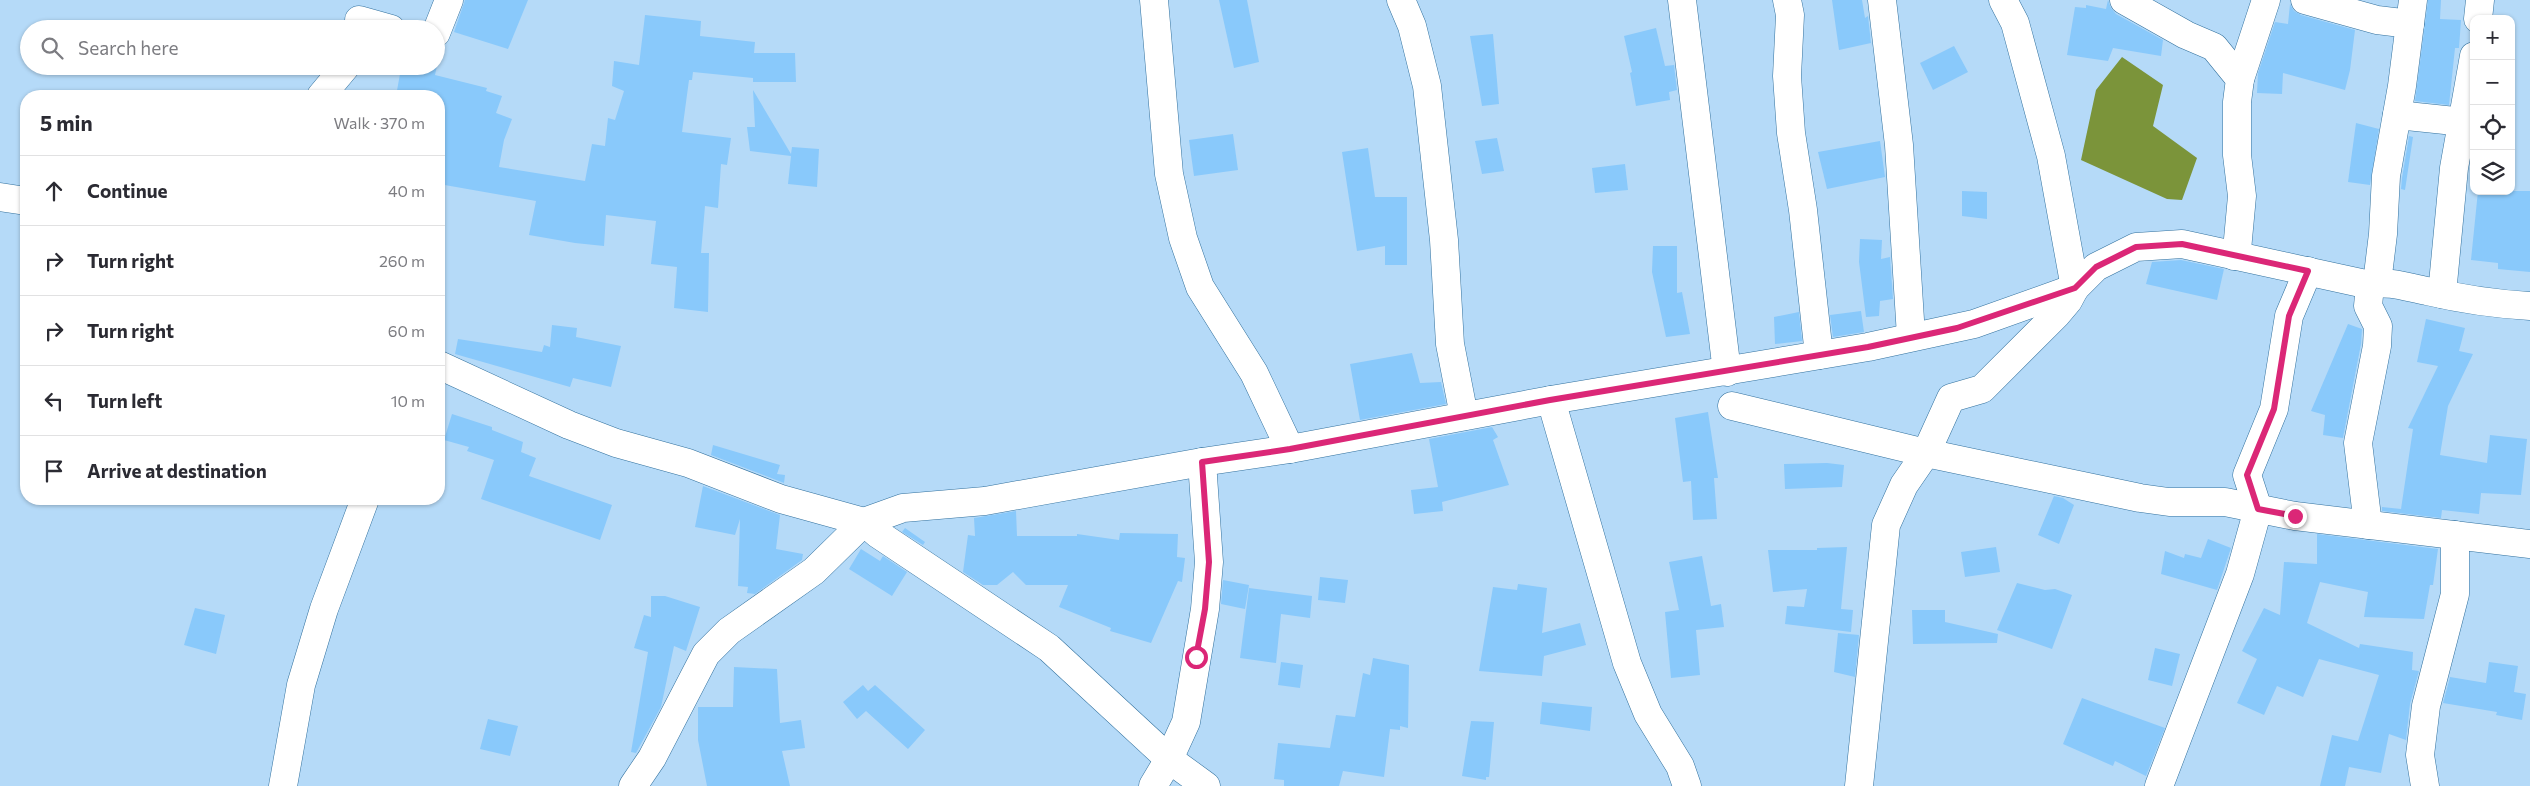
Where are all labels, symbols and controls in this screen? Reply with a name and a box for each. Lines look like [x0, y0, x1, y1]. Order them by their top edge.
map controls [2470, 15, 2515, 195]
button: + [2470, 15, 2515, 60]
search box [20, 20, 445, 75]
icon: search [38, 34, 66, 62]
text: Search here [78, 36, 178, 59]
button: − [2470, 60, 2515, 105]
button: locate [2470, 105, 2515, 150]
text: 5 min [40, 110, 93, 135]
text: Walk · 370 m [334, 113, 425, 132]
button: layers [2470, 150, 2515, 195]
icon: ahead [40, 177, 68, 205]
text: Continue [87, 179, 167, 202]
text: 40 m [388, 181, 425, 200]
icon: right [40, 247, 68, 275]
text: Turn right [87, 249, 174, 272]
text: 260 m [379, 251, 425, 270]
icon: right [40, 317, 68, 345]
text: Turn right [87, 319, 174, 342]
text: 60 m [388, 321, 425, 340]
icon: left [40, 387, 68, 415]
text: Turn left [87, 389, 162, 412]
text: 10 m [391, 391, 425, 410]
icon: arrive [40, 457, 68, 485]
text: Arrive at destination [87, 459, 267, 482]
route end [2284, 505, 2307, 528]
route start [1185, 646, 1208, 669]

